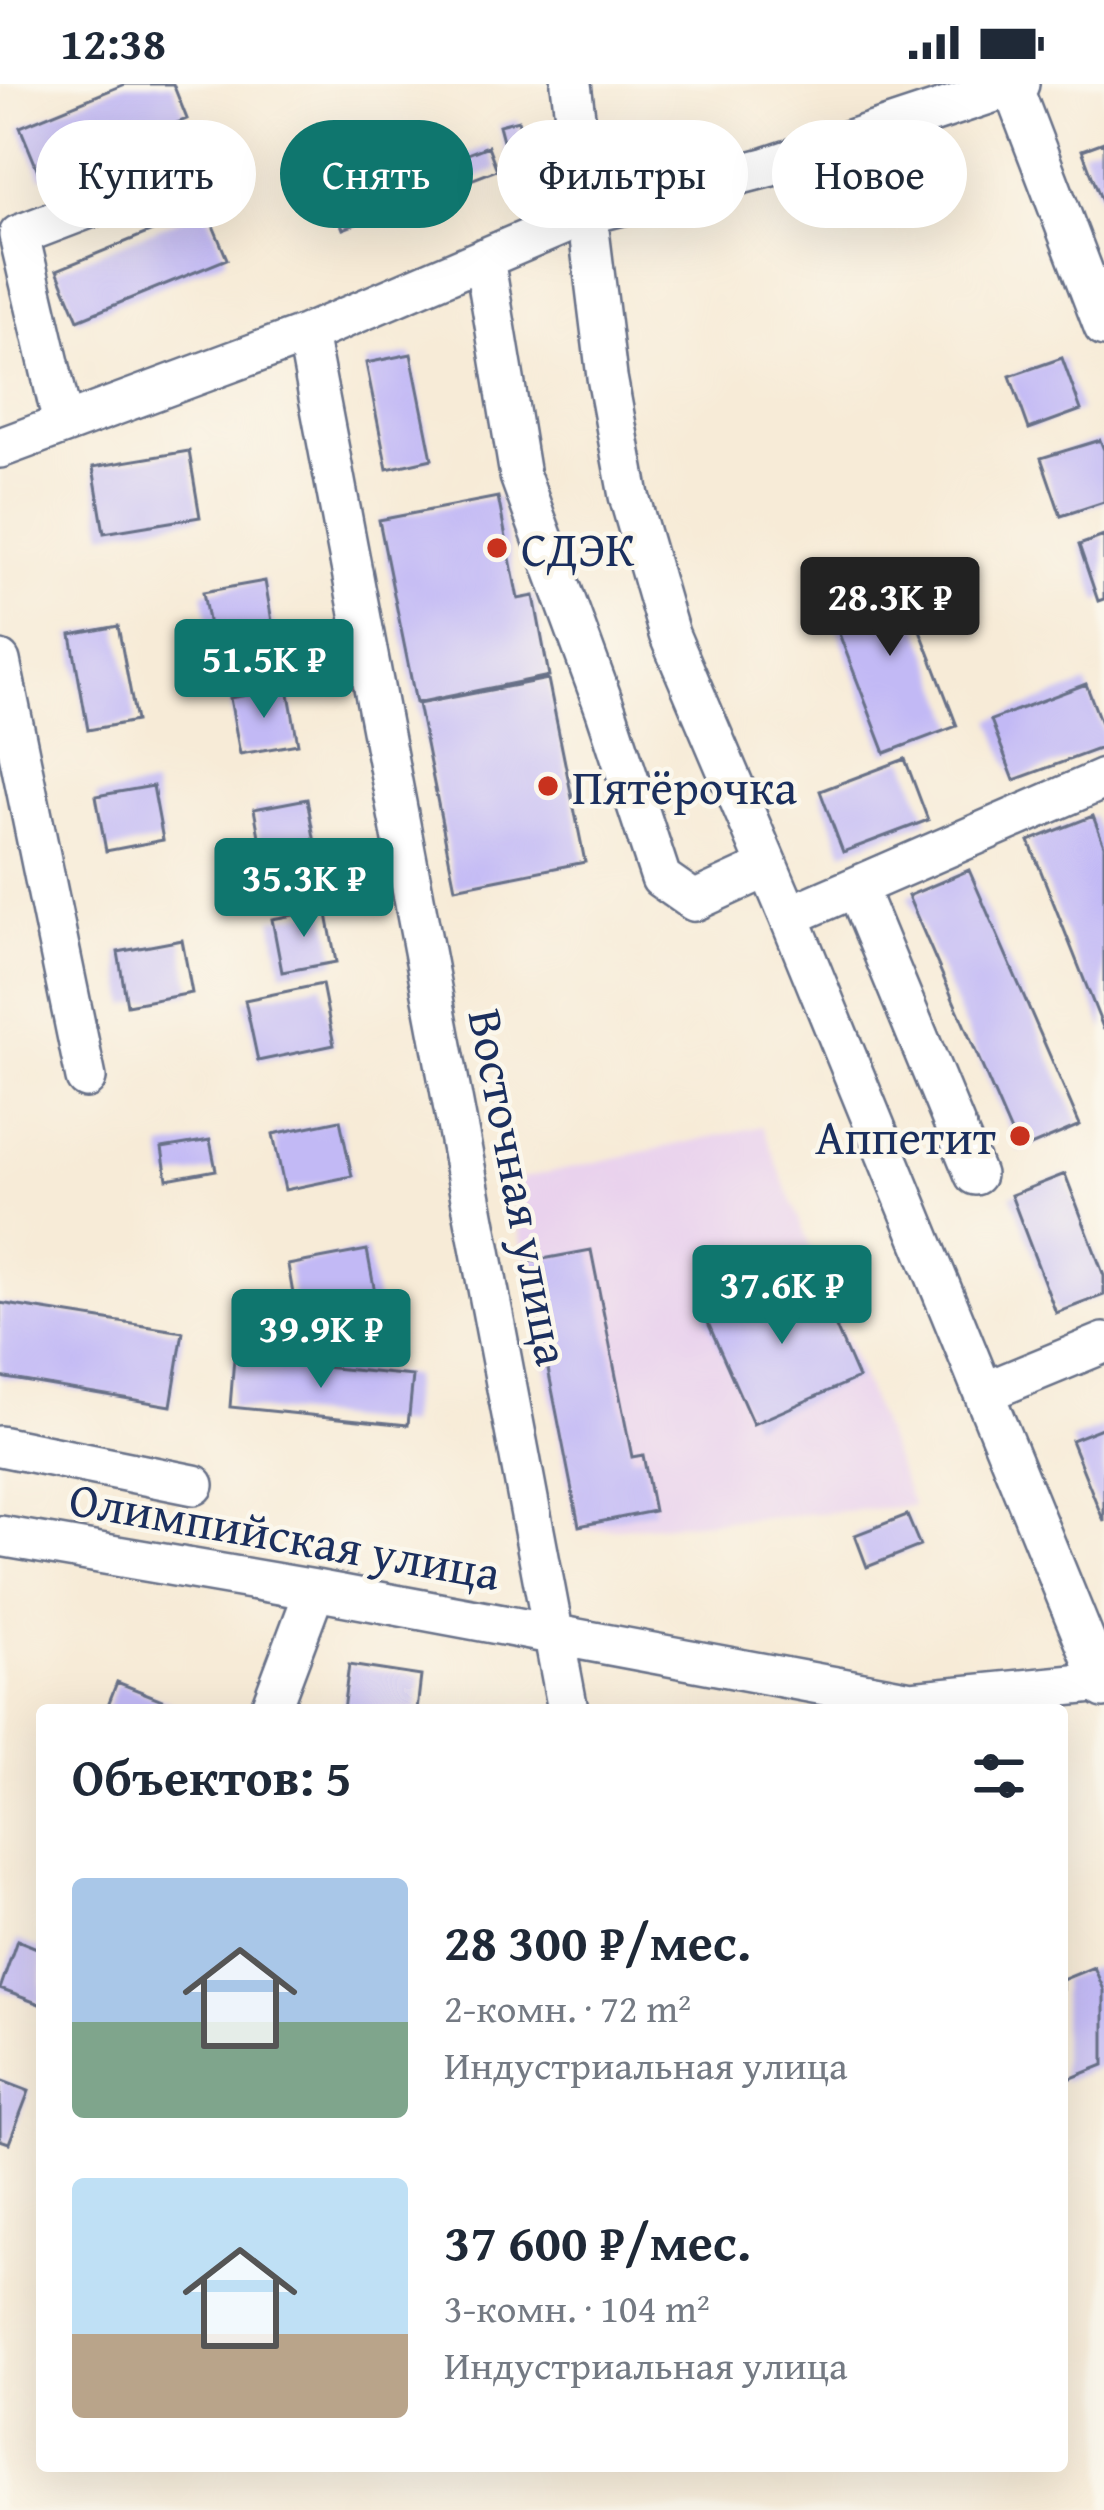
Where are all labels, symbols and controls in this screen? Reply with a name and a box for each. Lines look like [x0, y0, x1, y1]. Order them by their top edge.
text: 12:38 [60, 10, 166, 75]
chip: Купить [36, 120, 256, 228]
chip: Снять [280, 120, 473, 228]
chip: Фильтры [497, 120, 748, 228]
chip: Новое [772, 120, 967, 228]
place label: СДЭК [521, 513, 635, 584]
marker: СДЭК [484, 535, 510, 561]
pin: 28.3K ₽ [779, 557, 1001, 659]
text: 28.3K ₽ [827, 567, 953, 624]
pin: 51.5K ₽ [153, 619, 375, 721]
text: 51.5K ₽ [201, 629, 327, 686]
place label: Пятёрочка [572, 751, 797, 822]
marker: Пятёрочка [535, 773, 561, 799]
pin: 35.3K ₽ [193, 838, 415, 940]
text: 35.3K ₽ [241, 848, 367, 905]
street label: Восточная улица [451, 1003, 589, 1371]
place label: Аппетит [815, 1101, 996, 1172]
marker: Аппетит [1007, 1123, 1033, 1149]
pin: 37.6K ₽ [671, 1245, 893, 1347]
text: 37.6K ₽ [719, 1255, 845, 1312]
pin: 39.9K ₽ [210, 1289, 432, 1391]
text: 39.9K ₽ [258, 1299, 384, 1356]
street label: Олимпийская улица [64, 1462, 506, 1608]
text: Объектов: 5 [72, 1739, 352, 1814]
icon: filters [966, 1743, 1032, 1809]
text: 28 300 ₽/мес. [444, 1904, 751, 1979]
icon: home [168, 1926, 312, 2070]
text: 2-комн. · 72 m² [444, 1979, 691, 2036]
text: Индустриальная улица [444, 2036, 848, 2093]
text: 37 600 ₽/мес. [444, 2204, 751, 2279]
icon: home [168, 2226, 312, 2370]
text: 3-комн. · 104 m² [444, 2279, 710, 2336]
text: Индустриальная улица [444, 2336, 848, 2393]

